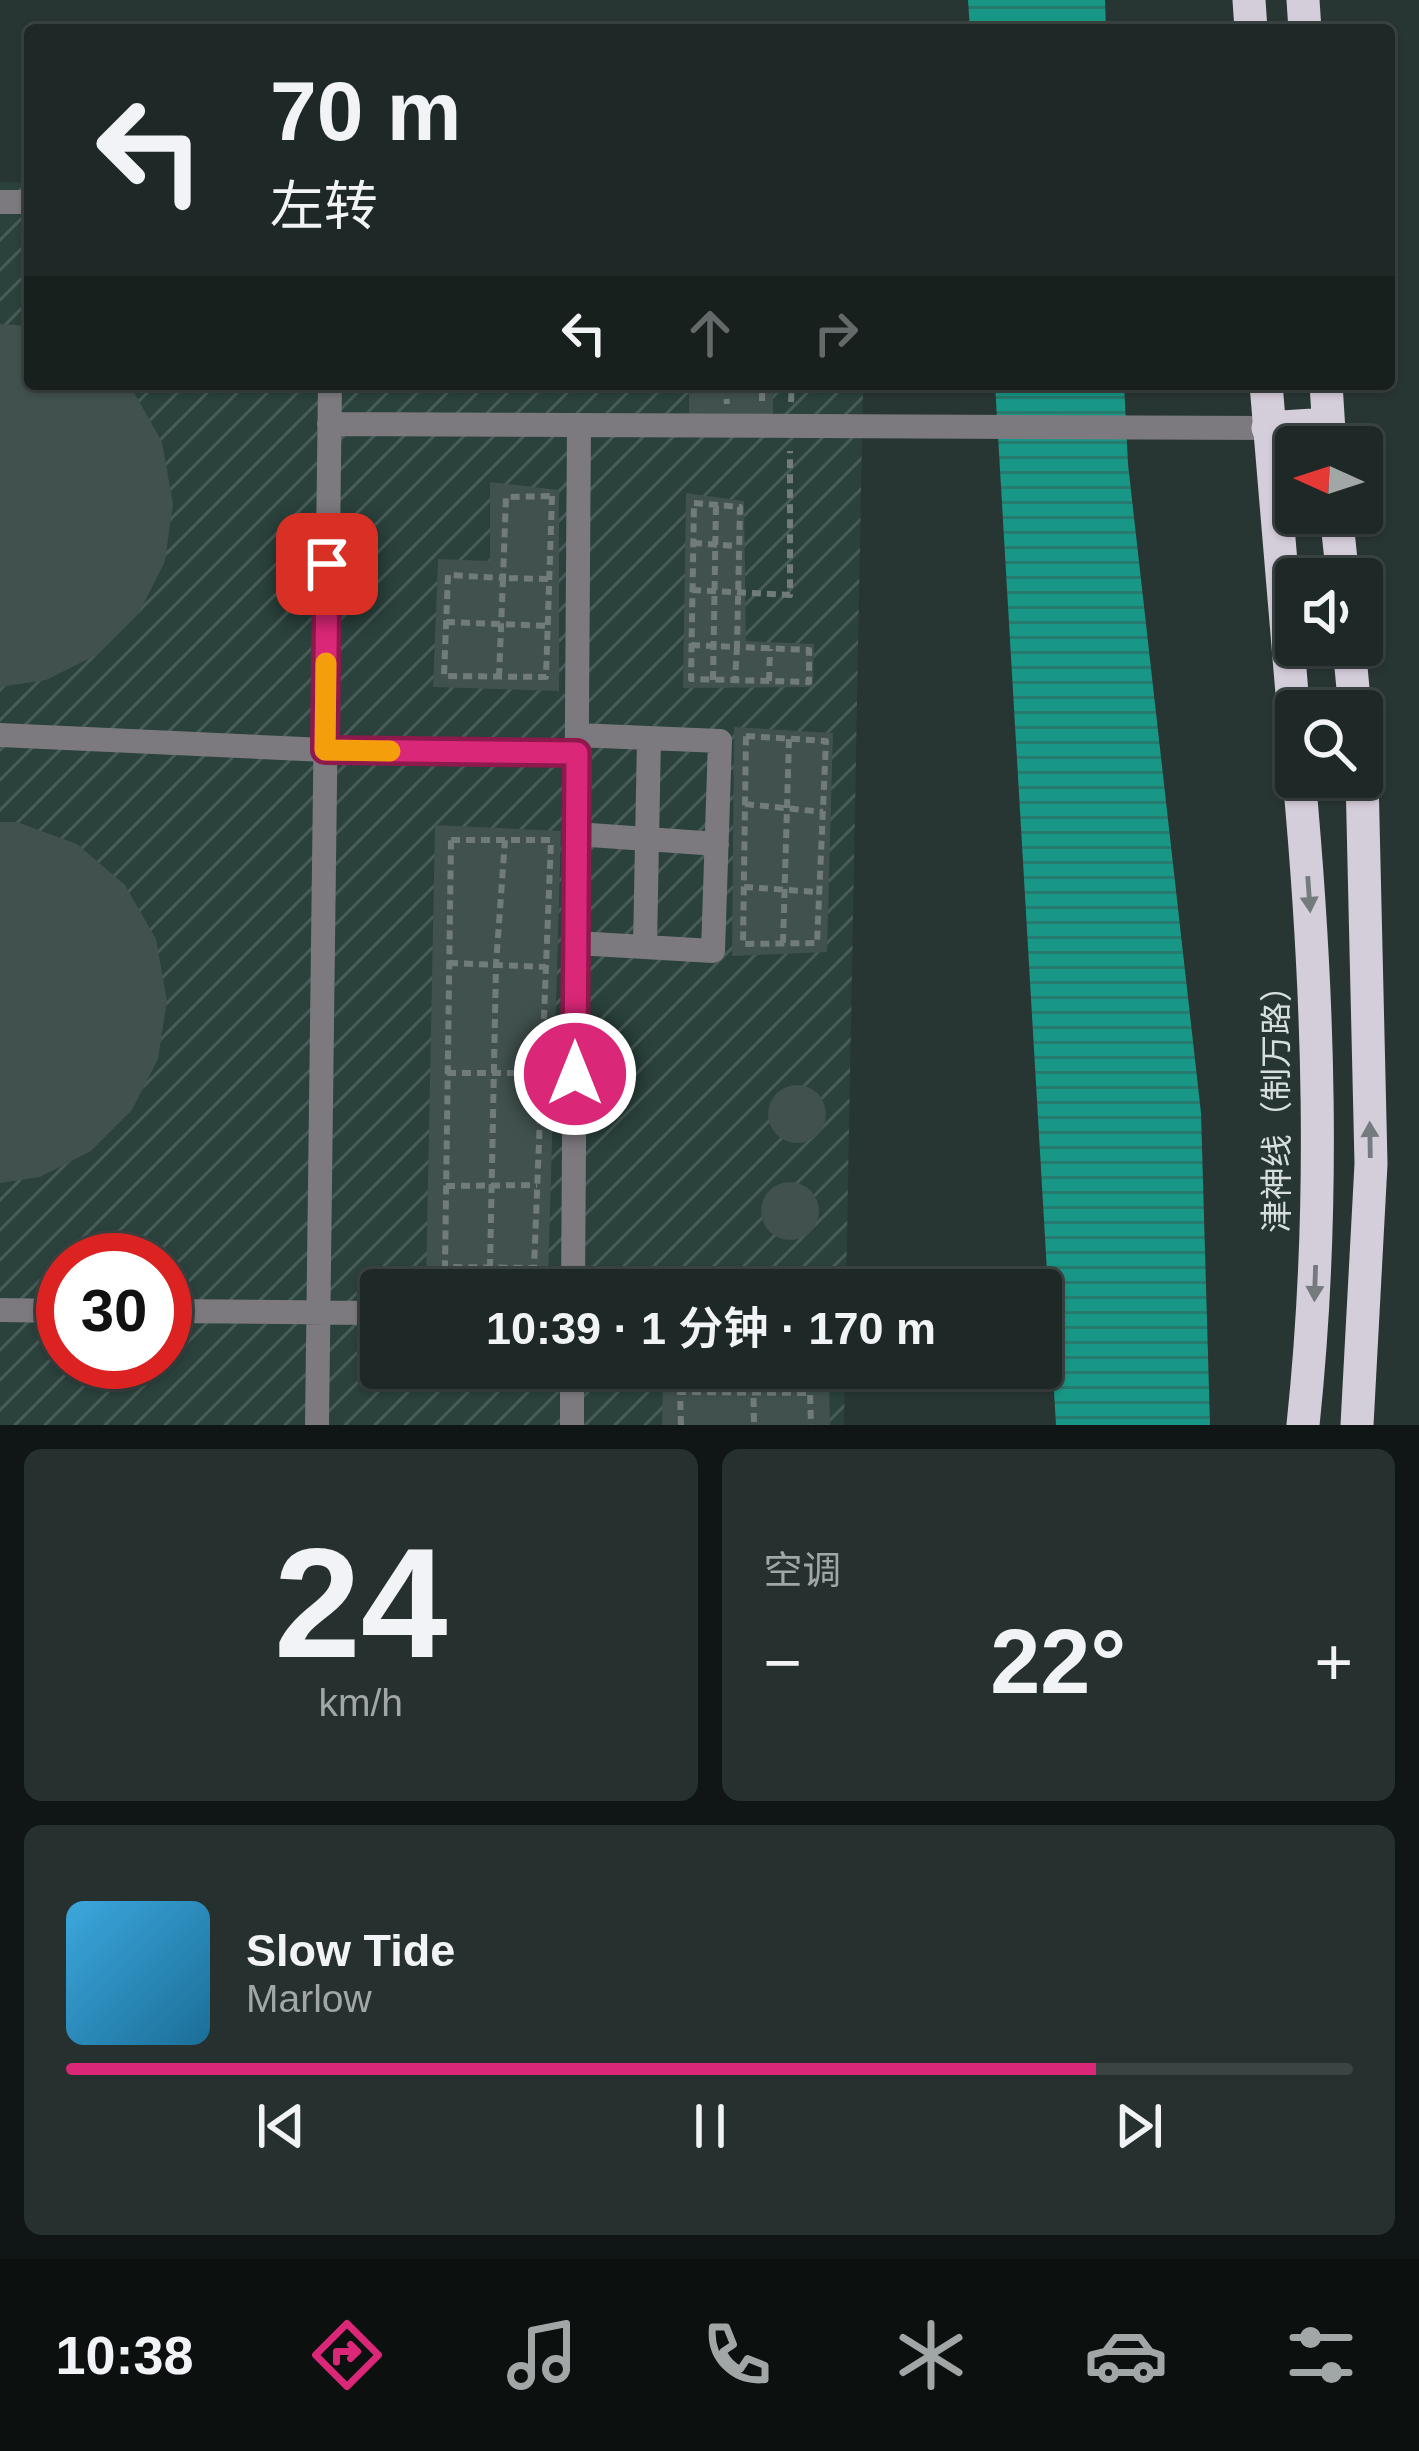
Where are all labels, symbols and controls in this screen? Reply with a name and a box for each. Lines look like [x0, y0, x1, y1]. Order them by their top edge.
text: 70 m [270, 64, 461, 158]
icon: left [72, 72, 228, 228]
text: 左转 [270, 176, 378, 236]
icon: left [551, 300, 617, 366]
icon: ahead [677, 300, 743, 366]
icon: right [803, 300, 869, 366]
north arrow [1275, 426, 1383, 534]
map controls [1275, 426, 1383, 798]
pin [276, 513, 378, 615]
icon: arrive [294, 531, 360, 597]
button: sound [1275, 558, 1383, 666]
button: search [1275, 690, 1383, 798]
one-way arrow [1300, 875, 1319, 913]
street label: 津神线（制万路） [1258, 969, 1295, 1233]
position arrow [512, 1011, 638, 1137]
one-way arrow [1361, 1120, 1380, 1158]
speed limit sign: 30 [36, 1233, 192, 1389]
one-way arrow [1305, 1265, 1324, 1303]
text: 10:39 · 1 分钟 · 170 m [486, 1303, 936, 1354]
text: 24 [274, 1516, 448, 1690]
text: 空调 [764, 1549, 842, 1592]
text: 22° [990, 1612, 1126, 1712]
text: − [764, 1625, 802, 1699]
text: + [1314, 1625, 1353, 1699]
text: km/h [318, 1681, 403, 1724]
text: Slow Tide [246, 1925, 455, 1976]
text: Marlow [246, 1977, 372, 2020]
icon: previous [248, 2093, 314, 2159]
icon: pause [677, 2093, 743, 2159]
icon: next [1106, 2093, 1172, 2159]
icon: directions [305, 2313, 389, 2397]
icon: music [500, 2313, 584, 2397]
icon: phone [695, 2313, 779, 2397]
icon: climate [889, 2313, 973, 2397]
icon: car [1084, 2313, 1168, 2397]
icon: filters [1279, 2313, 1363, 2397]
text: 10:38 [55, 2325, 194, 2385]

